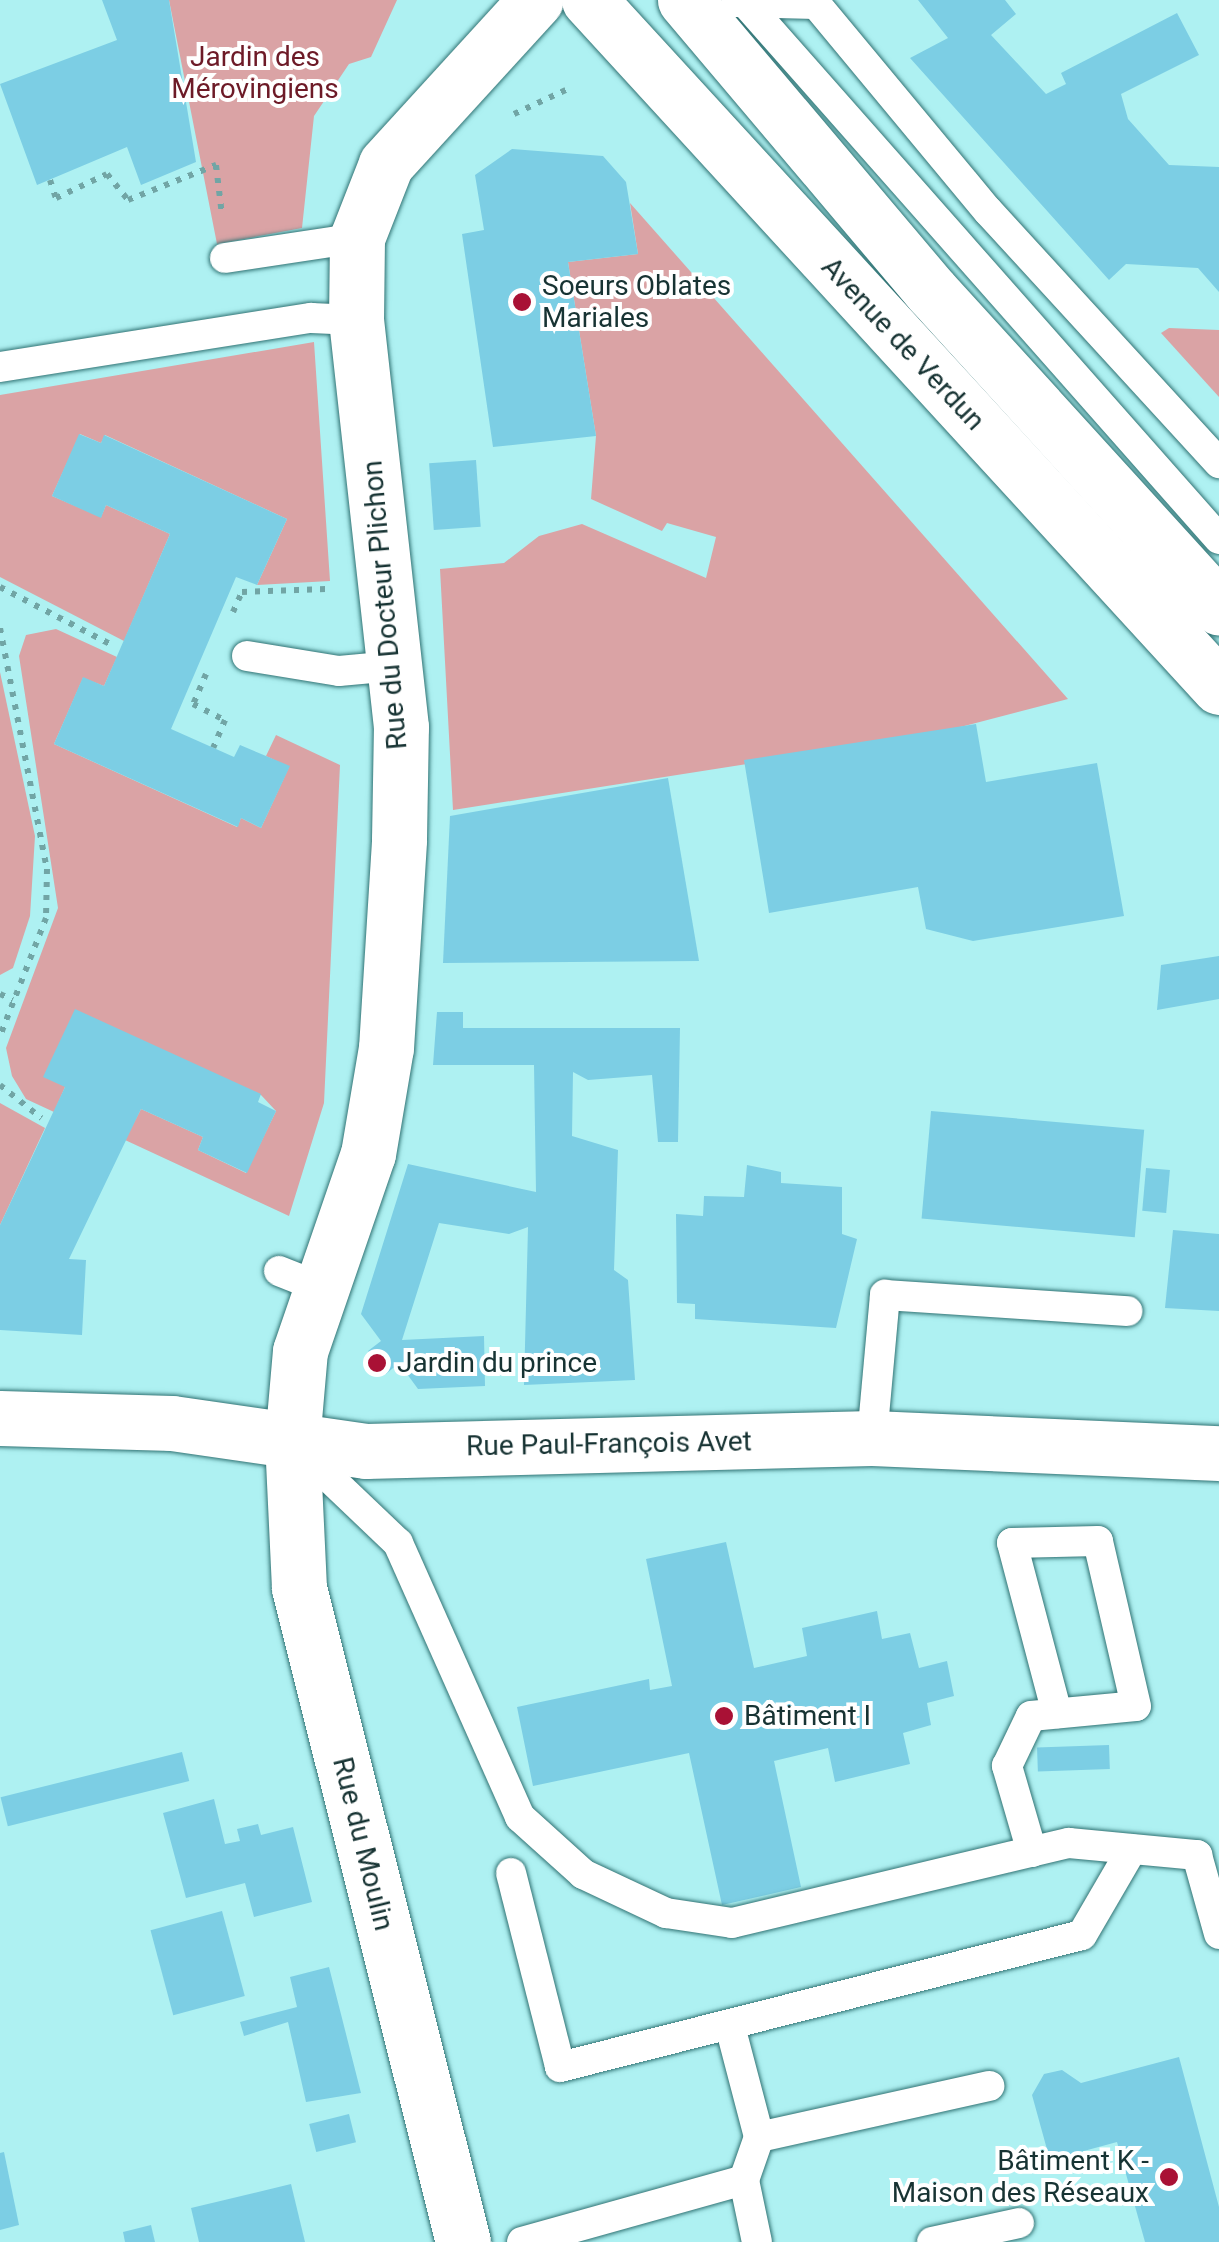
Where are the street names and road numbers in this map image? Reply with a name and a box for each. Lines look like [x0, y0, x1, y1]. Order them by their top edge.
street label: Avenue de Verdun [814, 251, 992, 437]
street label: Rue du Docteur Plichon [356, 459, 414, 751]
street label: Rue Paul-François Avet [466, 1425, 752, 1463]
street label: Rue du Moulin [325, 1754, 401, 1934]

